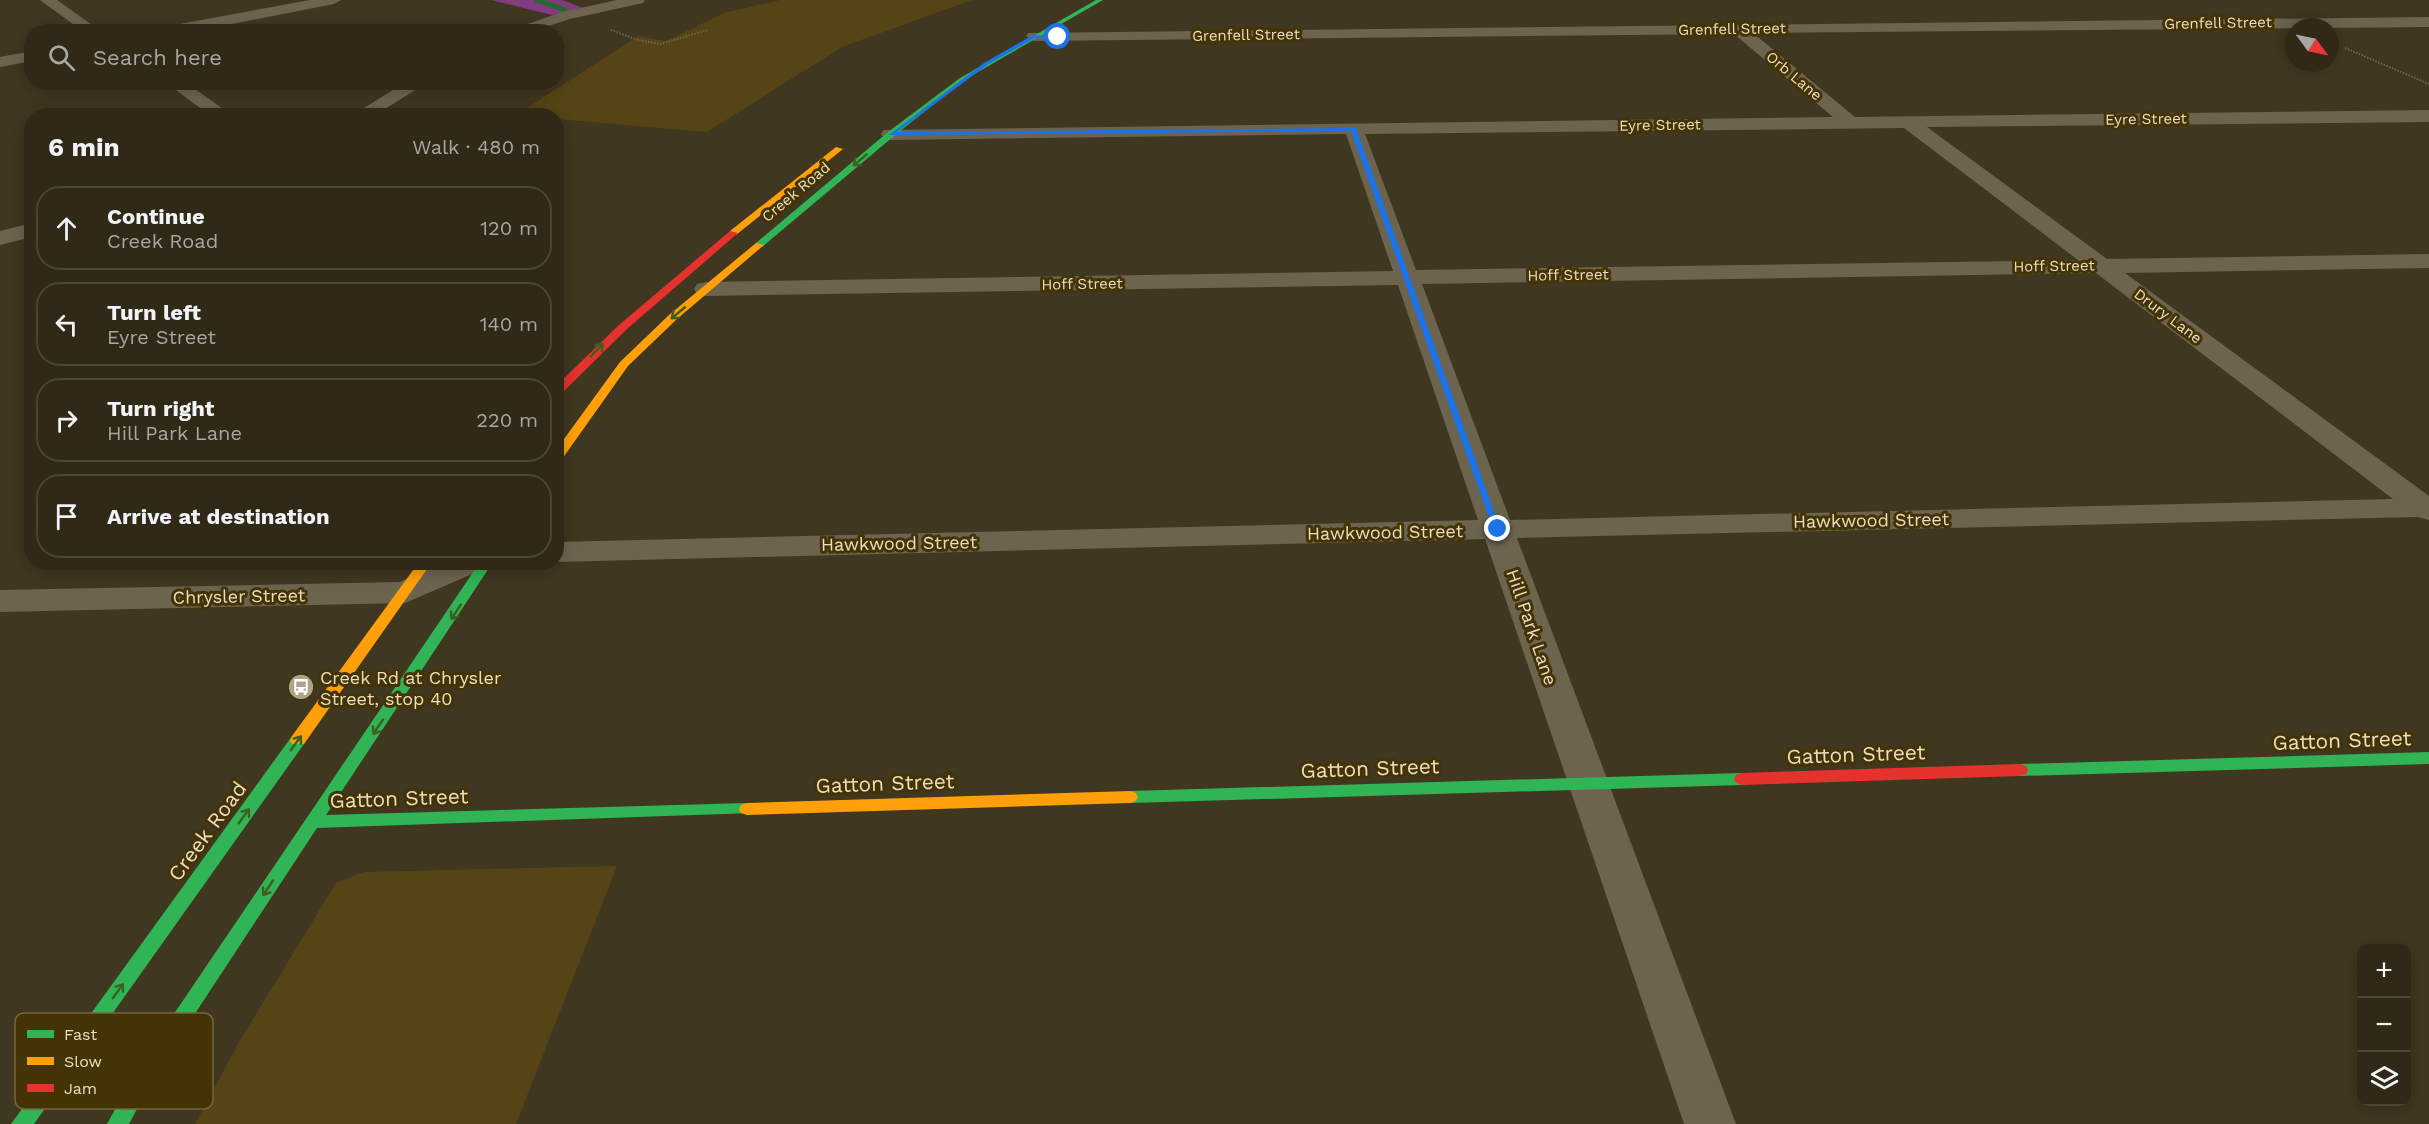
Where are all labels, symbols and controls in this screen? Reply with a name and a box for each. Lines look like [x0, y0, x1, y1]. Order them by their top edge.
street label: Grenfell Street [2164, 13, 2273, 33]
north arrow [2285, 18, 2339, 72]
street label: Grenfell Street [1678, 19, 1787, 39]
route start [1044, 23, 1070, 49]
search box [24, 24, 564, 90]
street label: Grenfell Street [1192, 25, 1301, 45]
icon: search [45, 41, 78, 74]
text: Search here [93, 45, 222, 70]
street label: Orb Lane [1762, 48, 1826, 104]
street label: Eyre Street [2105, 109, 2188, 129]
street label: Eyre Street [1619, 115, 1702, 135]
text: 6 min [48, 132, 120, 162]
text: Walk · 480 m [412, 135, 540, 159]
one-way arrow [852, 154, 868, 167]
street label: Creek Road [758, 158, 834, 226]
text: Continue [107, 204, 205, 229]
icon: ahead [50, 212, 83, 245]
text: 120 m [480, 216, 538, 240]
text: Creek Road [107, 229, 218, 253]
street label: Hoff Street [2013, 256, 2095, 276]
street label: Hoff Street [1527, 265, 1609, 285]
street label: Hoff Street [1041, 274, 1123, 294]
street label: Drury Lane [2131, 285, 2205, 347]
text: Turn left [107, 300, 201, 325]
one-way arrow [670, 306, 686, 319]
icon: left [50, 308, 83, 341]
text: 140 m [480, 312, 538, 336]
text: Eyre Street [107, 325, 216, 349]
one-way arrow [590, 343, 604, 358]
text: Turn right [107, 396, 214, 421]
icon: right [50, 404, 83, 437]
text: 220 m [476, 408, 538, 432]
text: Hill Park Lane [107, 421, 242, 445]
icon: arrive [50, 500, 83, 533]
text: Arrive at destination [107, 504, 330, 529]
street label: Hawkwood Street [1793, 508, 1950, 532]
route end [1484, 515, 1510, 541]
street label: Hawkwood Street [1307, 520, 1464, 544]
street label: Hawkwood Street [821, 531, 978, 555]
street label: Hill Park Lane [1502, 566, 1562, 688]
street label: Chrysler Street [173, 584, 306, 608]
one-way arrow [449, 603, 462, 620]
place label: Creek Rd at Chrysler Street, stop 40 [320, 667, 501, 709]
bus stop icon: Creek Rd at Chrysler Street, stop 40 [286, 672, 316, 702]
one-way arrow [372, 718, 384, 734]
street label: Gatton Street [2272, 725, 2412, 755]
one-way arrow [290, 736, 302, 752]
street label: Gatton Street [1786, 739, 1926, 769]
street label: Gatton Street [1300, 753, 1440, 783]
street label: Gatton Street [815, 768, 955, 798]
street label: Creek Road [163, 776, 251, 886]
street label: Gatton Street [329, 783, 469, 813]
one-way arrow [238, 809, 250, 825]
one-way arrow [262, 879, 274, 896]
map controls [2357, 944, 2411, 1106]
button: + [2357, 944, 2411, 998]
one-way arrow [111, 984, 124, 1000]
button: − [2357, 998, 2411, 1052]
legend [15, 1013, 213, 1109]
text: Fast [64, 1025, 97, 1044]
text: Slow [64, 1052, 102, 1071]
button: layers [2357, 1052, 2411, 1106]
text: Jam [64, 1079, 97, 1098]

